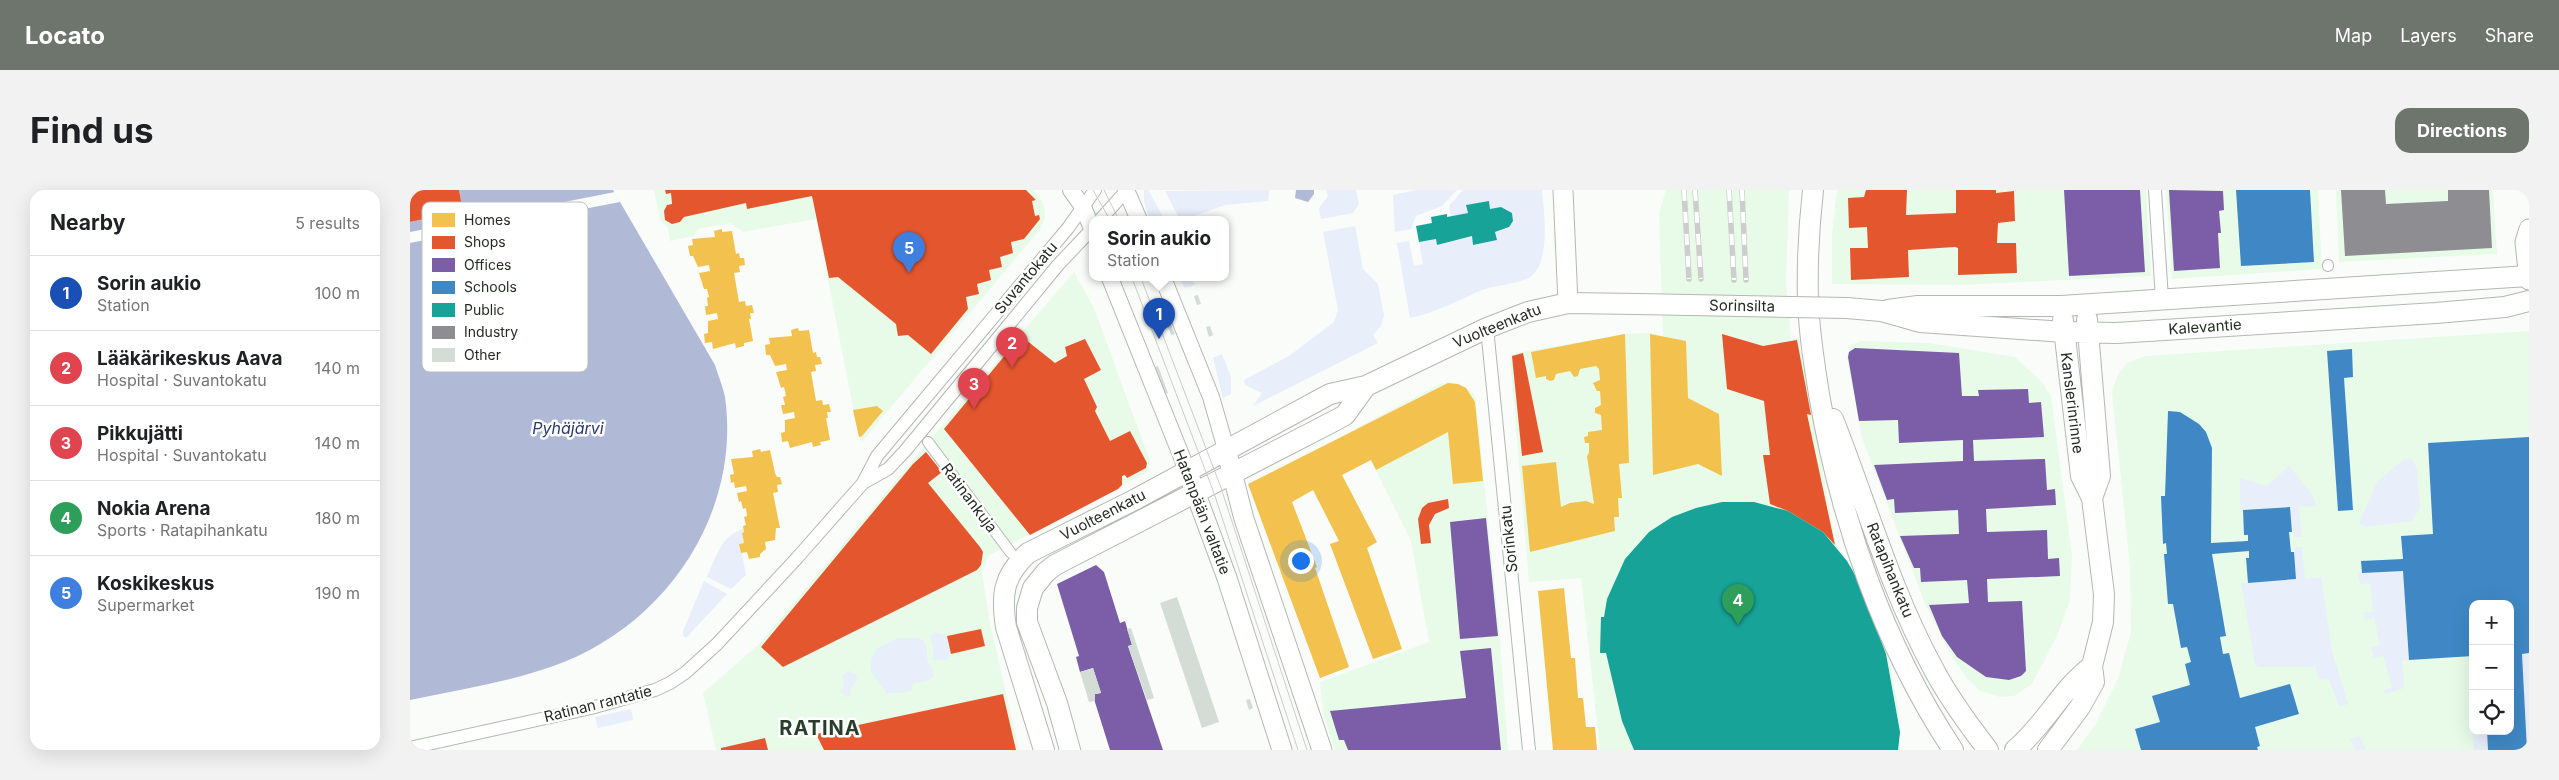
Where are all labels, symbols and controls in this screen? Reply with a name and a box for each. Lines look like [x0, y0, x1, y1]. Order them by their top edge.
text: Locato [25, 21, 105, 50]
text: Map [2335, 25, 2372, 46]
text: Layers [2400, 25, 2457, 46]
text: Share [2485, 25, 2534, 46]
button: Directions [2395, 108, 2529, 153]
text: Find us [30, 109, 154, 151]
legend [422, 202, 588, 372]
text: Nearby [50, 210, 125, 235]
text: Homes [464, 211, 511, 228]
text: 5 results [295, 213, 360, 233]
popup [1089, 216, 1229, 281]
text: Sorin aukio [1107, 227, 1211, 250]
pin: 5 [893, 232, 925, 273]
text: Shops [464, 233, 506, 250]
street label: Suvantokatu [990, 238, 1061, 318]
text: Station [1107, 250, 1160, 270]
text: Offices [464, 256, 511, 273]
text: Sorin aukio [97, 272, 201, 295]
text: Schools [464, 278, 517, 295]
text: 1 [63, 283, 69, 303]
text: 100 m [315, 283, 360, 303]
text: Station [97, 295, 150, 315]
street label: Sorinsilta [1709, 295, 1775, 316]
pin: 1 [1143, 298, 1175, 339]
street label: Vuolteenkatu [1450, 299, 1544, 352]
text: Public [464, 301, 505, 318]
street label: Kalevantie [2168, 314, 2242, 339]
text: Industry [464, 323, 518, 340]
pin: 2 [996, 327, 1028, 368]
text: Other [464, 346, 501, 363]
text: Lääkärikeskus Aava [97, 347, 283, 370]
street label: Kanslerinrinne [2057, 351, 2088, 455]
text: 2 [61, 358, 71, 378]
text: 140 m [315, 358, 360, 378]
pin: 3 [958, 368, 990, 409]
text: Hospital · Suvantokatu [97, 370, 267, 390]
water label: Pyhäjärvi [532, 418, 605, 438]
text: Pikkujätti [97, 422, 183, 445]
text: 3 [61, 433, 71, 453]
text: 140 m [315, 433, 360, 453]
text: Hospital · Suvantokatu [97, 445, 267, 465]
street label: Hatanpään valtatie [1170, 447, 1235, 577]
street label: Ratinankuja [937, 459, 1002, 536]
street label: Vuolteenkatu [1057, 485, 1149, 544]
text: Nokia Arena [97, 497, 210, 520]
street label: Sorinkatu [1496, 505, 1521, 574]
text: 4 [61, 508, 71, 528]
text: 180 m [315, 508, 360, 528]
text: Sports · Ratapihankatu [97, 520, 268, 540]
street label: Ratapihankatu [1863, 520, 1918, 620]
your location [1288, 548, 1314, 574]
text: Koskikeskus [97, 572, 214, 595]
text: 5 [61, 583, 71, 603]
text: 190 m [315, 583, 360, 603]
pin: 4 [1722, 584, 1754, 625]
text: Supermarket [97, 595, 194, 615]
map controls [2469, 600, 2514, 735]
button: + [2469, 600, 2514, 645]
button: − [2469, 645, 2514, 690]
street label: Ratinan rantatie [542, 681, 654, 726]
button: locate [2469, 690, 2514, 735]
district label: RATINA [779, 716, 861, 740]

